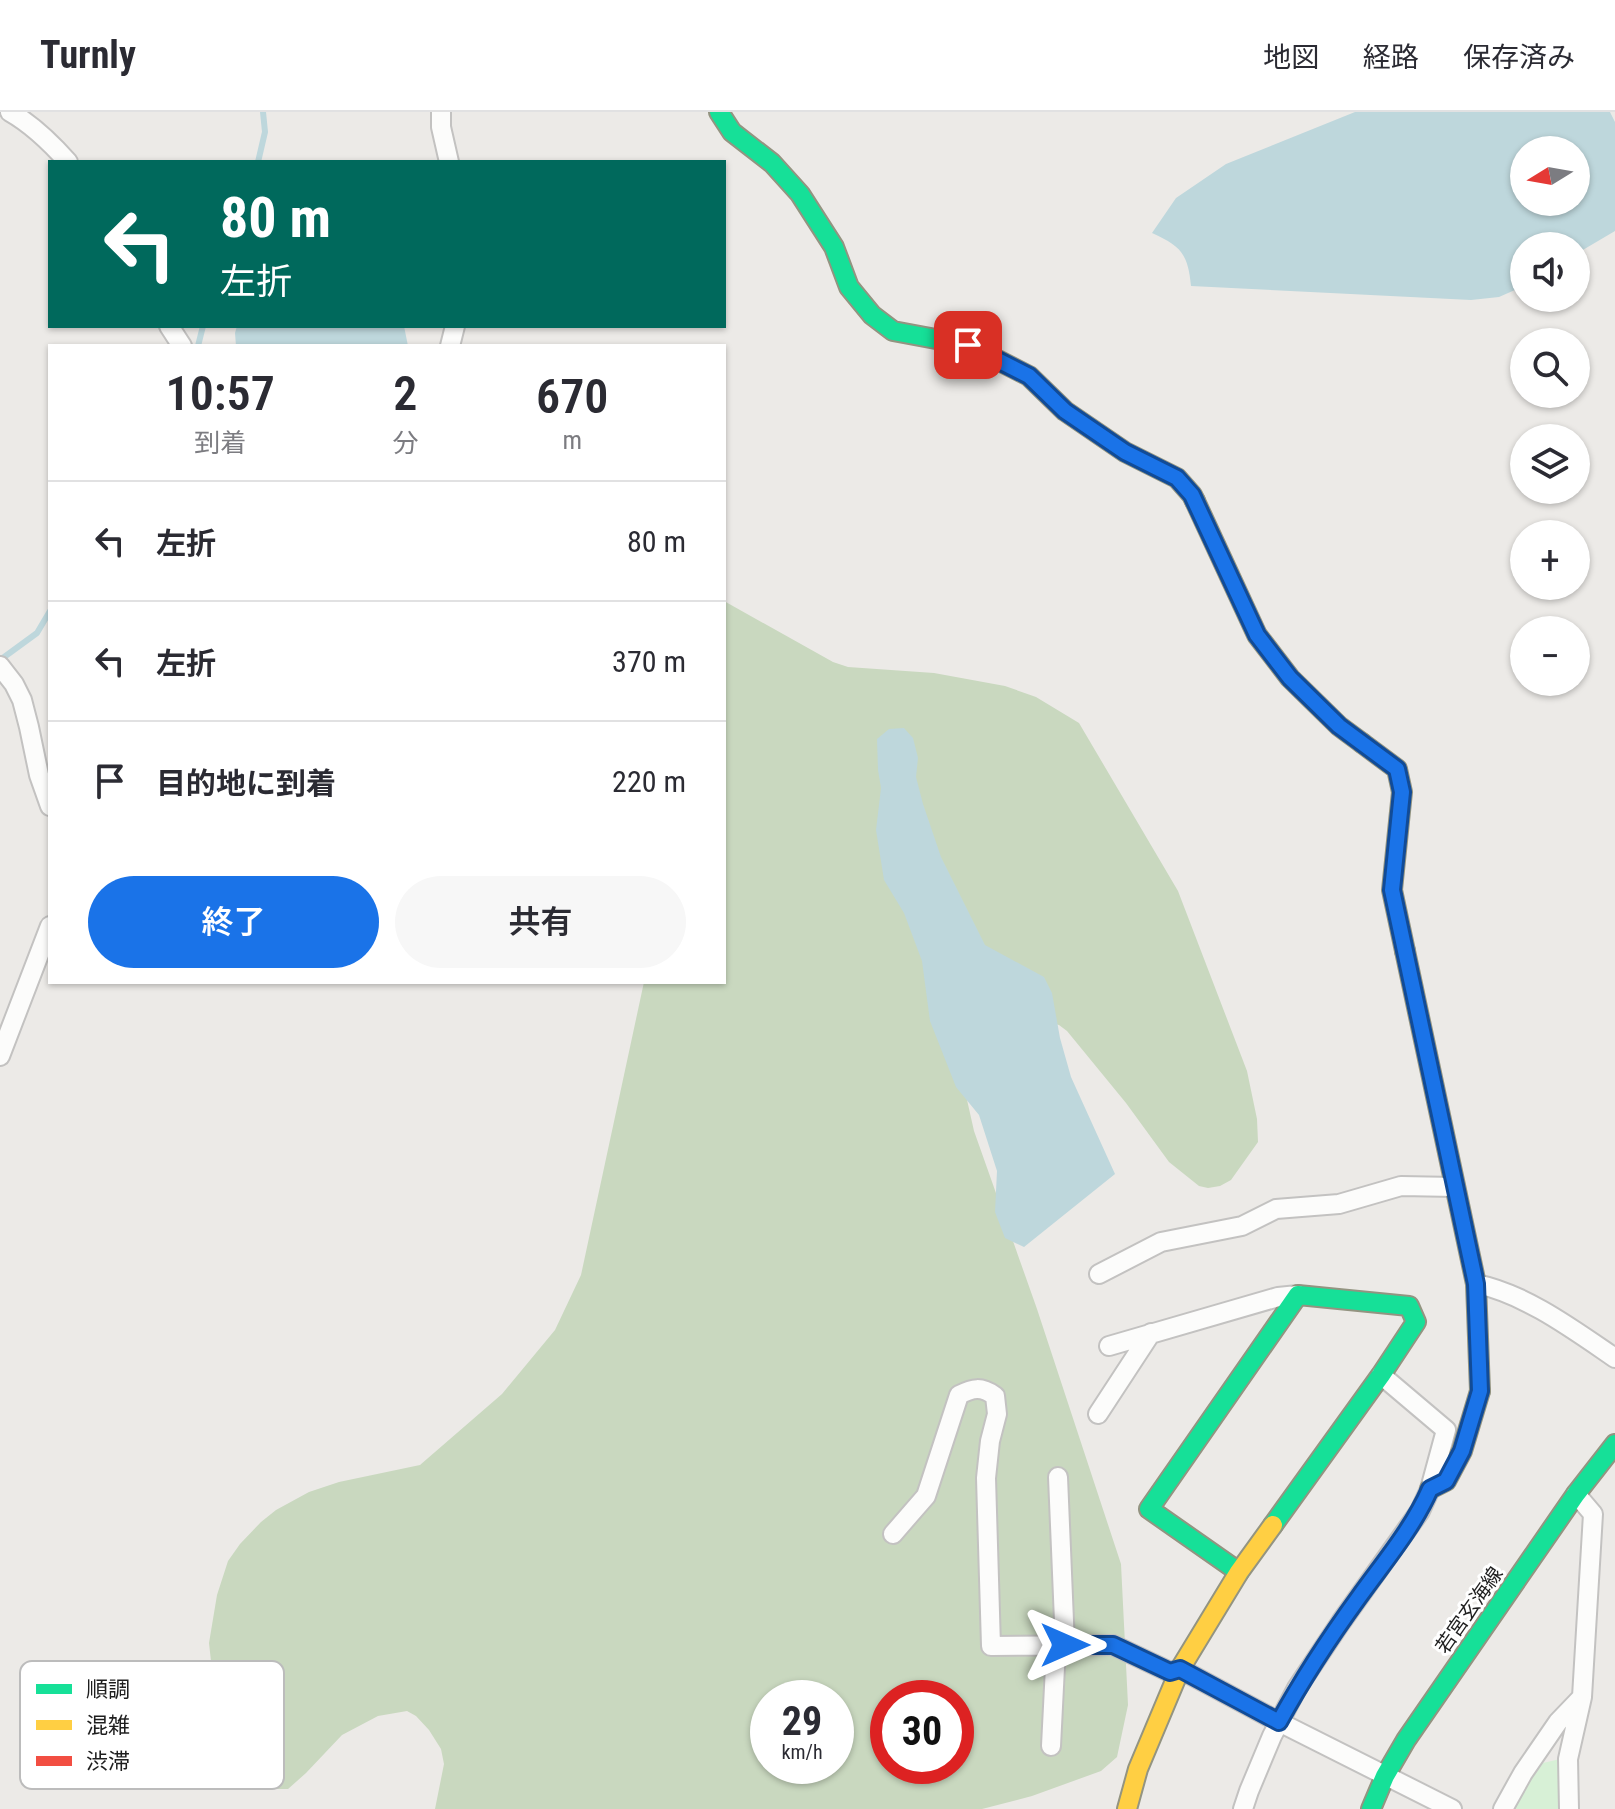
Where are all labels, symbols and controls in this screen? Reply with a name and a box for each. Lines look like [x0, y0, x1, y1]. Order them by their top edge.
text: Turnly [40, 33, 136, 77]
text: 地図 [1263, 41, 1319, 74]
text: 経路 [1363, 41, 1419, 74]
text: 保存済み [1463, 41, 1575, 74]
north arrow [1510, 136, 1590, 216]
map controls [1510, 136, 1590, 696]
text: 80 m [220, 185, 331, 251]
icon: left [88, 192, 192, 296]
button: sound [1510, 232, 1590, 312]
text: 左折 [220, 261, 292, 303]
pin [934, 311, 1002, 379]
icon: arrive [946, 323, 990, 367]
button: search [1510, 328, 1590, 408]
text: 10:57 [166, 365, 275, 422]
text: 2 [393, 365, 417, 422]
text: 670 [536, 368, 608, 425]
button: layers [1510, 424, 1590, 504]
text: m [562, 425, 582, 455]
text: 到着 [194, 428, 246, 458]
text: 分 [392, 428, 418, 458]
icon: left [88, 519, 132, 563]
button: + [1510, 520, 1590, 600]
text: 80 m [627, 524, 686, 559]
text: 左折 [156, 526, 216, 561]
button: − [1510, 616, 1590, 696]
icon: left [88, 639, 132, 683]
text: 370 m [612, 644, 686, 679]
text: 左折 [156, 646, 216, 681]
icon: arrive [88, 759, 132, 803]
text: 220 m [612, 764, 686, 799]
text: 目的地に到着 [156, 766, 336, 801]
button: 終了 [88, 876, 379, 968]
button: 共有 [395, 876, 686, 968]
street label: 若宮玄海線 [1430, 1562, 1508, 1658]
position arrow [1023, 1603, 1107, 1687]
legend [20, 1661, 284, 1789]
text: 順調 [86, 1677, 130, 1702]
speed limit sign: 30 [870, 1680, 974, 1784]
text: 29 [782, 1698, 822, 1745]
text: 混雑 [86, 1713, 130, 1738]
text: km/h [781, 1740, 823, 1764]
text: 渋滞 [86, 1749, 130, 1774]

